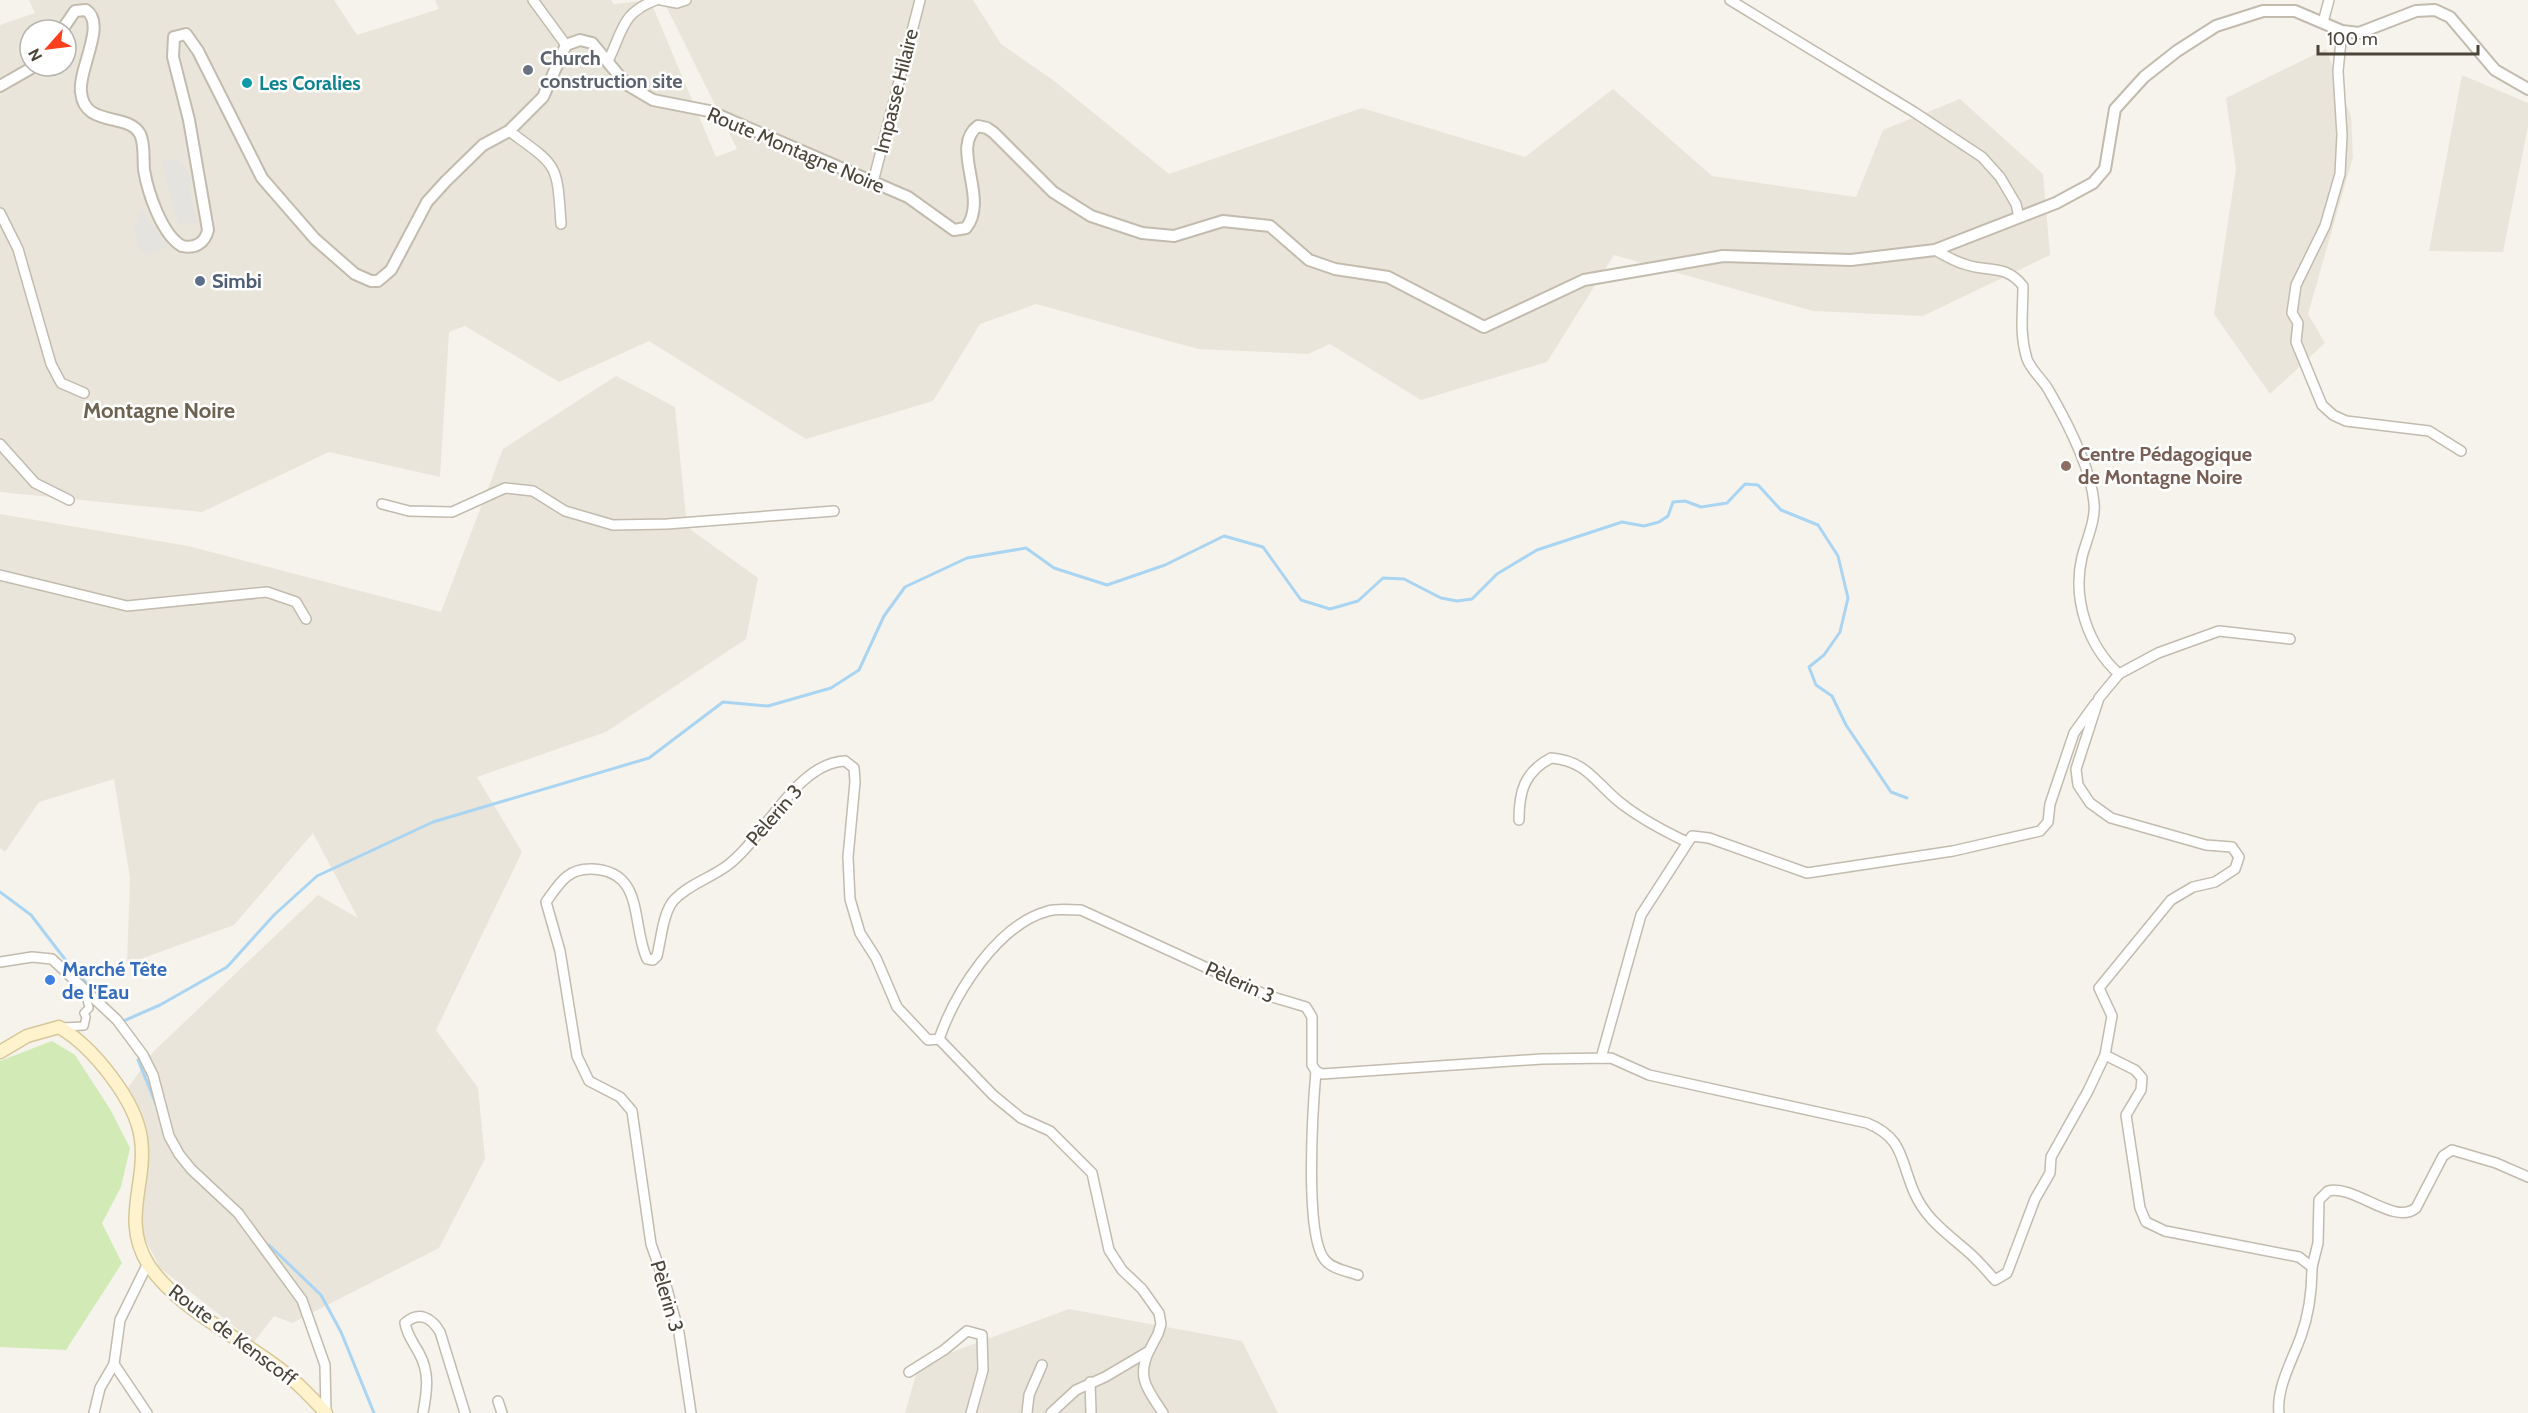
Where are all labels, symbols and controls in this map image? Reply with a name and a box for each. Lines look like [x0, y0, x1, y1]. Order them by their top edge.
north arrow [18, 18, 78, 78]
scale bar [2318, 18, 2478, 56]
street label: Impasse Hilaire [869, 26, 923, 156]
text: 100 m [2327, 28, 2378, 50]
text: N [24, 45, 46, 64]
place label: Church construction site [540, 46, 683, 93]
marker: Church construction site [521, 63, 535, 77]
place label: Les Coralies [259, 71, 361, 95]
marker: Les Coralies [240, 76, 254, 90]
street label: Route Montagne Noire [704, 102, 888, 198]
place label: Simbi [212, 269, 262, 293]
marker: Simbi [193, 274, 207, 288]
district label: Montagne Noire [83, 397, 235, 424]
place label: Centre Pédagogique de Montagne Noire [2078, 442, 2252, 489]
marker: Centre Pédagogique de Montagne Noire [2059, 459, 2073, 473]
street label: Pèlerin 3 [741, 779, 807, 851]
street label: Pèlerin 3 [1202, 956, 1278, 1008]
place label: Marché Tête de l'Eau [62, 957, 167, 1004]
marker: Marché Tête de l'Eau [43, 973, 57, 987]
street label: Pèlerin 3 [645, 1257, 689, 1335]
street label: Route de Kenscoff [164, 1279, 302, 1391]

